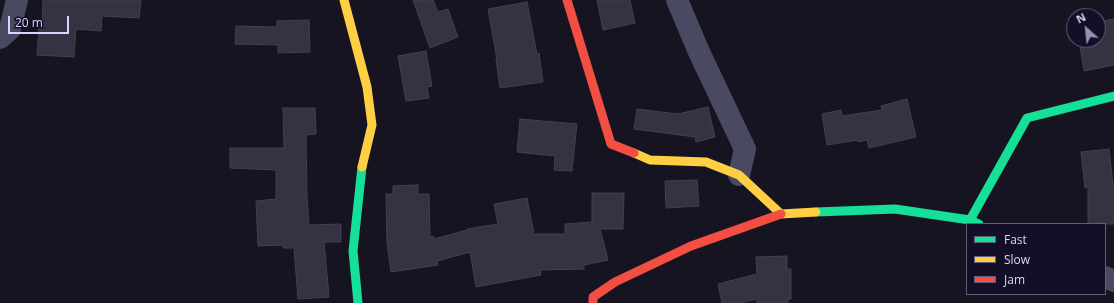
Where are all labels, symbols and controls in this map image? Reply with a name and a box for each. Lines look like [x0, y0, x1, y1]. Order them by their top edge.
scale bar [10, 8, 71, 34]
north arrow [1066, 8, 1106, 48]
text: N [1073, 9, 1088, 26]
text: 20 m [15, 14, 43, 31]
legend [966, 223, 1106, 295]
text: Fast [1004, 231, 1027, 248]
text: Slow [1004, 251, 1030, 268]
text: Jam [1004, 271, 1025, 288]

